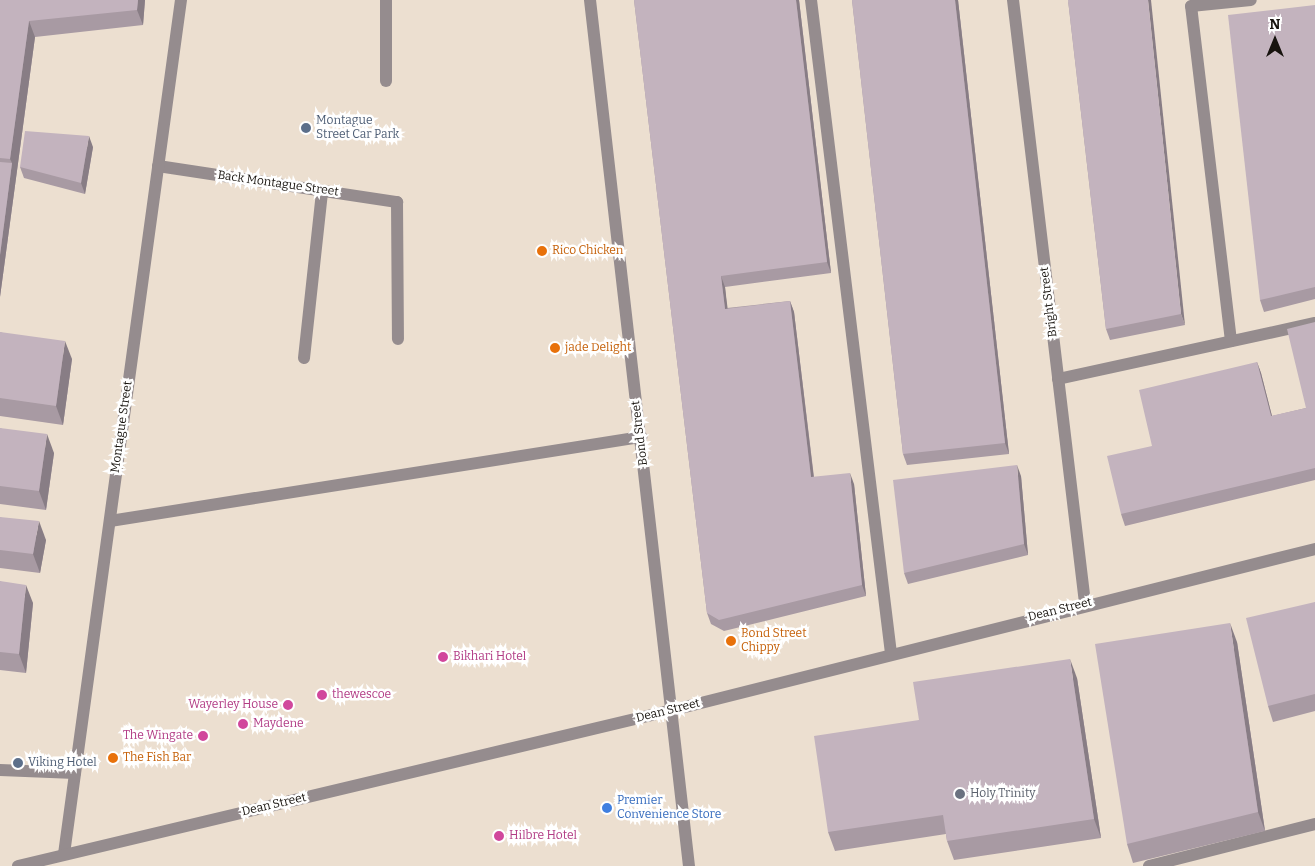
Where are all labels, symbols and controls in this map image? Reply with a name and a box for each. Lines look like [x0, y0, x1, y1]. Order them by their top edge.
north arrow [1250, 15, 1300, 65]
text: N [1270, 16, 1280, 33]
place label: Montague Street Car Park [316, 114, 399, 142]
marker: Montague Street Car Park [300, 122, 312, 134]
street label: Back Montague Street [217, 168, 339, 200]
place label: Rico Chicken [552, 244, 623, 258]
marker: Rico Chicken [536, 245, 548, 257]
street label: Bright Street [1038, 266, 1060, 338]
place label: jade Delight [565, 341, 631, 355]
marker: jade Delight [549, 342, 561, 354]
street label: Montague Street [108, 380, 136, 474]
street label: Bond Street [629, 400, 651, 466]
street label: Dean Street [1026, 595, 1094, 625]
place label: Bond Street Chippy [741, 627, 806, 655]
marker: Bond Street Chippy [725, 635, 737, 647]
place label: Bikhari Hotel [453, 650, 526, 664]
marker: Bikhari Hotel [437, 651, 449, 663]
place label: thewescoe [332, 688, 391, 702]
marker: thewescoe [316, 689, 328, 701]
street label: Dean Street [634, 696, 702, 726]
place label: Wayerley House [188, 698, 278, 712]
marker: Wayerley House [282, 699, 294, 711]
place label: Maydene [253, 717, 304, 731]
marker: Maydene [237, 718, 249, 730]
place label: The Wingate [123, 729, 193, 743]
marker: The Wingate [197, 730, 209, 742]
place label: The Fish Bar [123, 751, 191, 765]
marker: The Fish Bar [107, 752, 119, 764]
place label: Viking Hotel [28, 756, 97, 770]
marker: Viking Hotel [12, 757, 24, 769]
place label: Holy Trinity [970, 787, 1035, 801]
marker: Holy Trinity [954, 788, 966, 800]
street label: Dean Street [240, 791, 308, 819]
place label: Premier Convenience Store [617, 794, 721, 822]
marker: Premier Convenience Store [601, 802, 613, 814]
place label: Hilbre Hotel [509, 829, 577, 843]
marker: Hilbre Hotel [493, 830, 505, 842]

